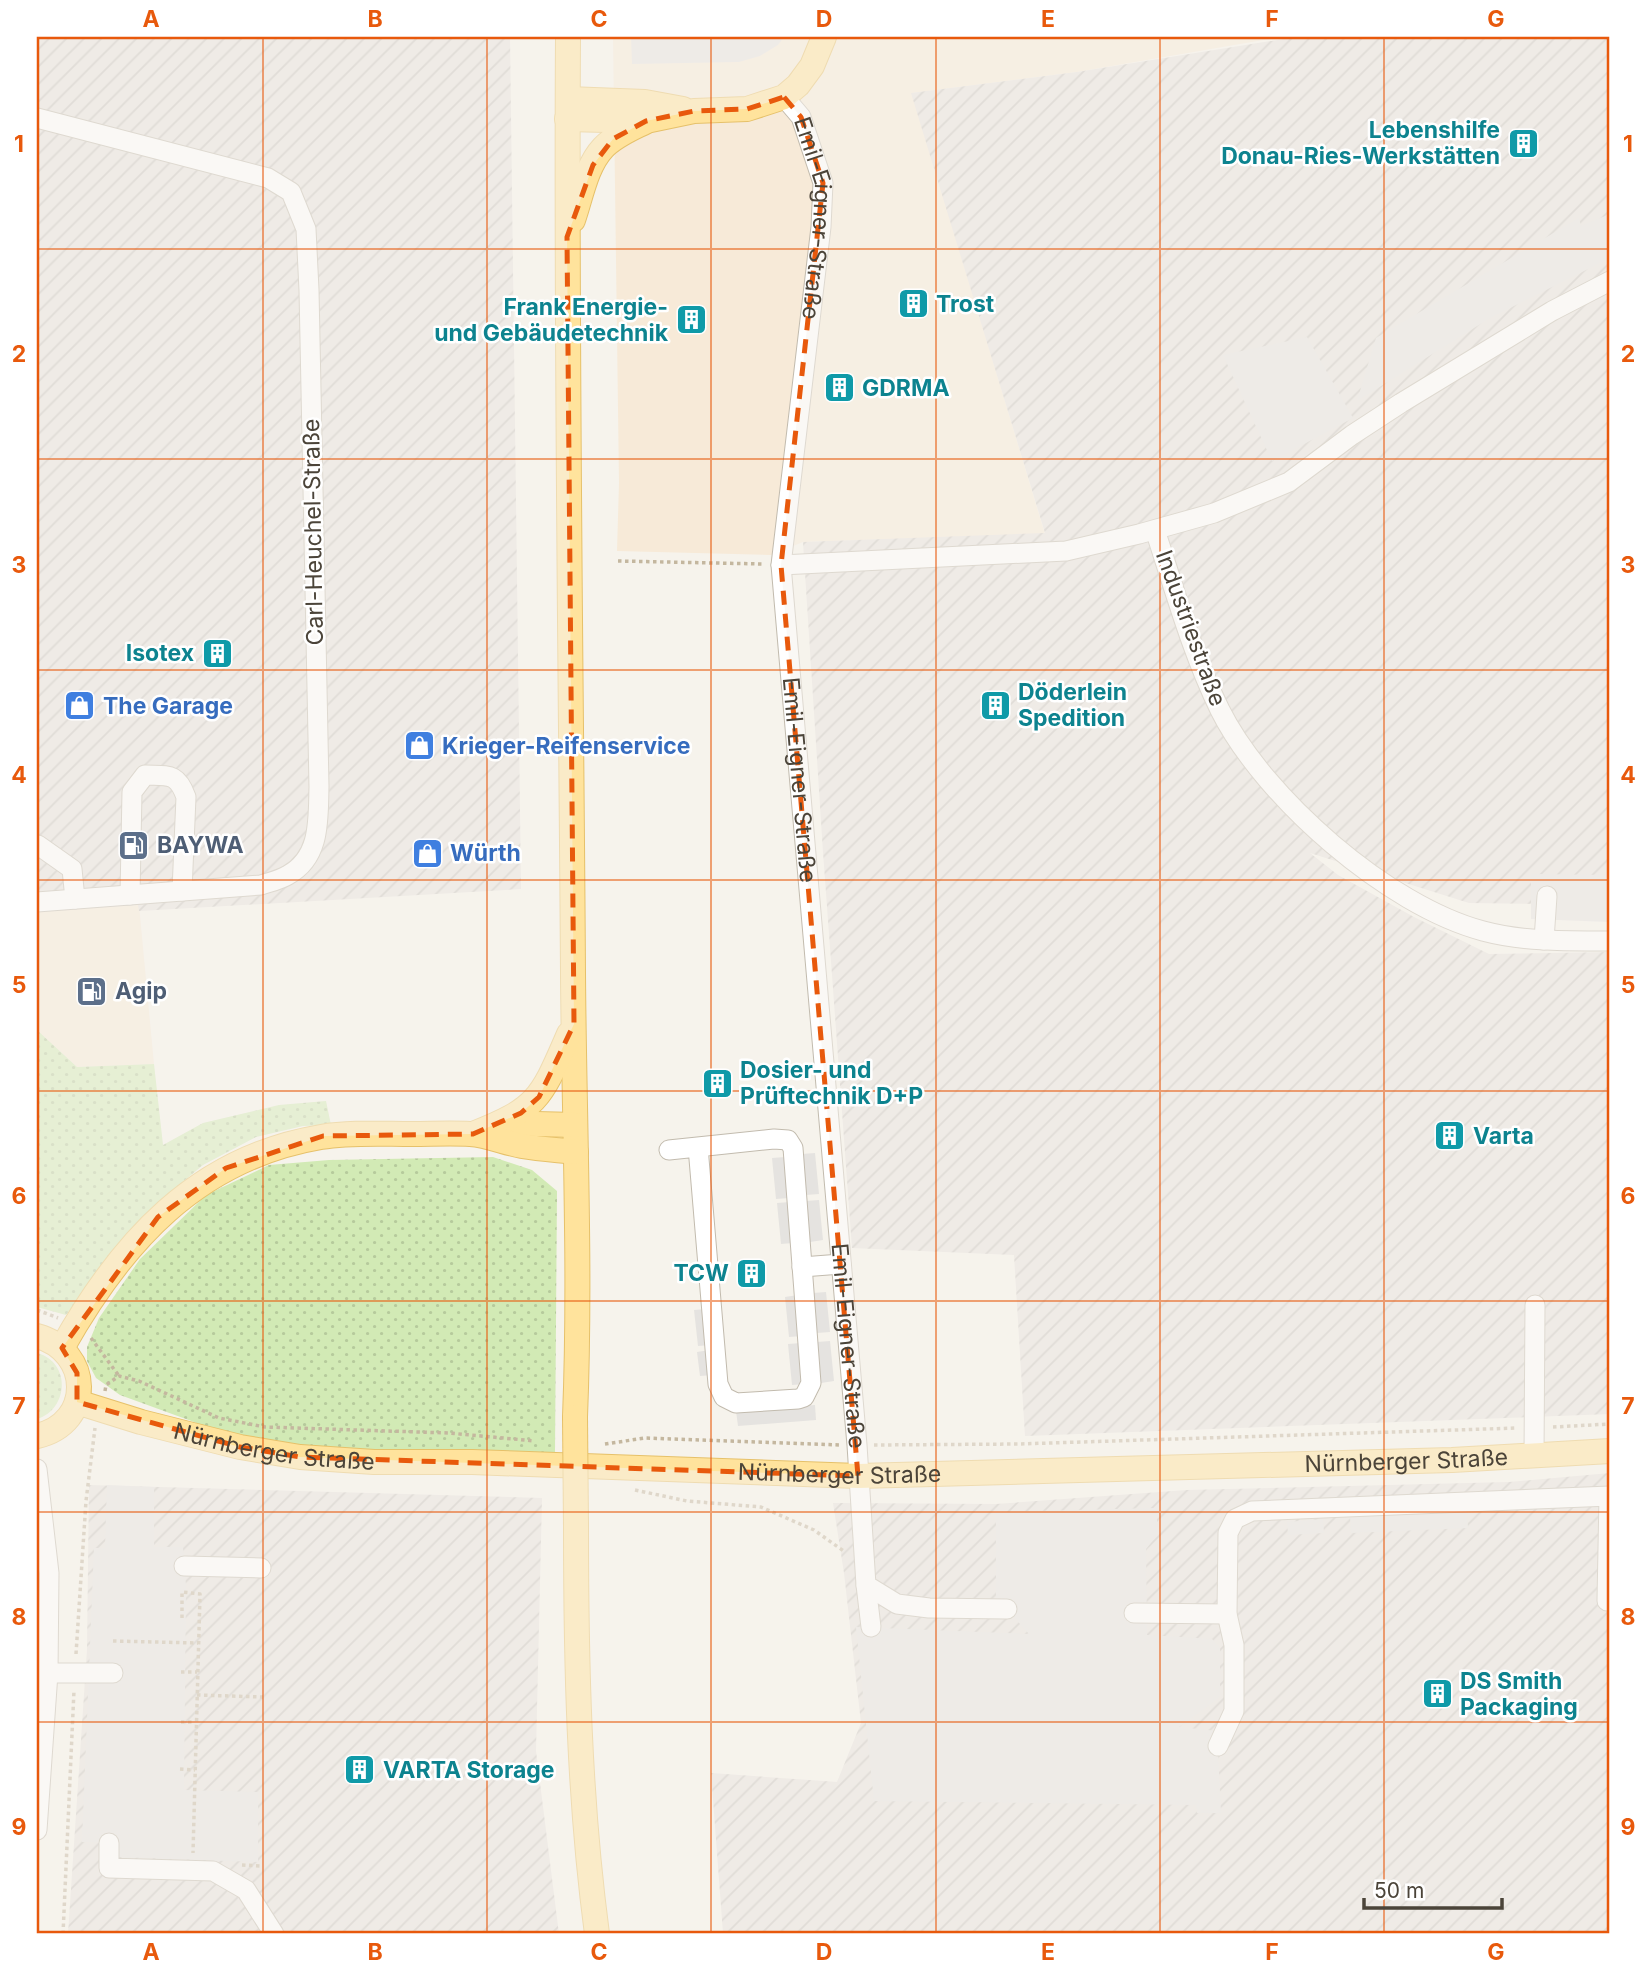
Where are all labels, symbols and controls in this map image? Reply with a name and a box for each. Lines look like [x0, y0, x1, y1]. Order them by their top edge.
text: A [142, 5, 160, 33]
text: B [367, 5, 383, 33]
text: C [590, 5, 608, 33]
text: D [816, 5, 832, 33]
text: E [1041, 5, 1055, 33]
text: F [1265, 5, 1279, 33]
text: G [1487, 5, 1505, 33]
street label: Emil-Eigner-Straße [788, 113, 837, 321]
place label: Lebenshilfe Donau-Ries-Werkstätten [1221, 116, 1500, 170]
building icon: Lebenshilfe Donau-Ries-Werkstätten [1506, 126, 1540, 160]
text: 1 [14, 130, 24, 158]
text: 1 [1623, 130, 1633, 158]
building icon: Trost [896, 287, 930, 321]
place label: Trost [936, 290, 995, 318]
place label: Frank Energie- und Gebäudetechnik [434, 293, 669, 347]
building icon: Frank Energie- und Gebäudetechnik [674, 303, 708, 337]
text: 2 [12, 340, 26, 368]
text: 2 [1621, 340, 1635, 368]
building icon: GDRMA [822, 371, 856, 405]
place label: GDRMA [862, 374, 950, 402]
street label: Carl-Heuchel-Straße [297, 418, 329, 646]
street label: Industriestraße [1150, 546, 1232, 710]
text: 3 [12, 551, 26, 579]
text: 3 [1621, 551, 1635, 579]
building icon: Isotex [200, 636, 234, 670]
place label: Isotex [126, 639, 194, 667]
street label: Emil-Eigner-Straße [777, 676, 822, 884]
place label: Döderlein Spedition [1018, 678, 1127, 732]
building icon: Döderlein Spedition [978, 688, 1012, 722]
shop icon: The Garage [63, 689, 97, 723]
place label: The Garage [103, 692, 233, 720]
shop icon: Krieger-Reifenservice [402, 729, 436, 763]
place label: Krieger-Reifenservice [442, 732, 691, 760]
text: 4 [11, 761, 27, 789]
text: 4 [1620, 761, 1636, 789]
fuel station icon: BAYWA [117, 828, 151, 862]
place label: BAYWA [157, 831, 244, 859]
shop icon: Würth [410, 836, 444, 870]
place label: Würth [450, 839, 521, 867]
text: 5 [12, 971, 26, 999]
text: 5 [1621, 971, 1635, 999]
fuel station icon: Agip [75, 974, 109, 1008]
place label: Agip [115, 977, 167, 1005]
place label: Dosier- und Prüftechnik D+P [740, 1056, 923, 1110]
building icon: Dosier- und Prüftechnik D+P [700, 1066, 734, 1100]
building icon: Varta [1433, 1119, 1467, 1153]
place label: Varta [1473, 1122, 1534, 1150]
text: 6 [12, 1182, 26, 1210]
text: 6 [1621, 1182, 1635, 1210]
street label: Emil-Eigner-Straße [826, 1242, 871, 1450]
building icon: TCW [735, 1256, 769, 1290]
place label: TCW [673, 1259, 729, 1287]
text: 7 [12, 1392, 26, 1420]
text: 7 [1621, 1392, 1635, 1420]
street label: Nürnberger Straße [171, 1417, 376, 1476]
street label: Nürnberger Straße [1304, 1443, 1509, 1478]
street label: Nürnberger Straße [737, 1458, 942, 1490]
text: 8 [12, 1603, 26, 1631]
text: 8 [1621, 1603, 1635, 1631]
place label: DS Smith Packaging [1460, 1667, 1578, 1721]
building icon: DS Smith Packaging [1420, 1677, 1454, 1711]
building icon: VARTA Storage [343, 1753, 377, 1787]
place label: VARTA Storage [383, 1756, 555, 1784]
text: 9 [12, 1813, 26, 1841]
text: 9 [1621, 1813, 1635, 1841]
scale bar [1364, 1866, 1502, 1910]
text: 50 m [1374, 1878, 1424, 1903]
text: A [142, 1938, 160, 1966]
text: B [367, 1938, 383, 1966]
text: C [590, 1938, 608, 1966]
text: D [816, 1938, 832, 1966]
text: E [1041, 1938, 1055, 1966]
text: F [1265, 1938, 1279, 1966]
text: G [1487, 1938, 1505, 1966]

